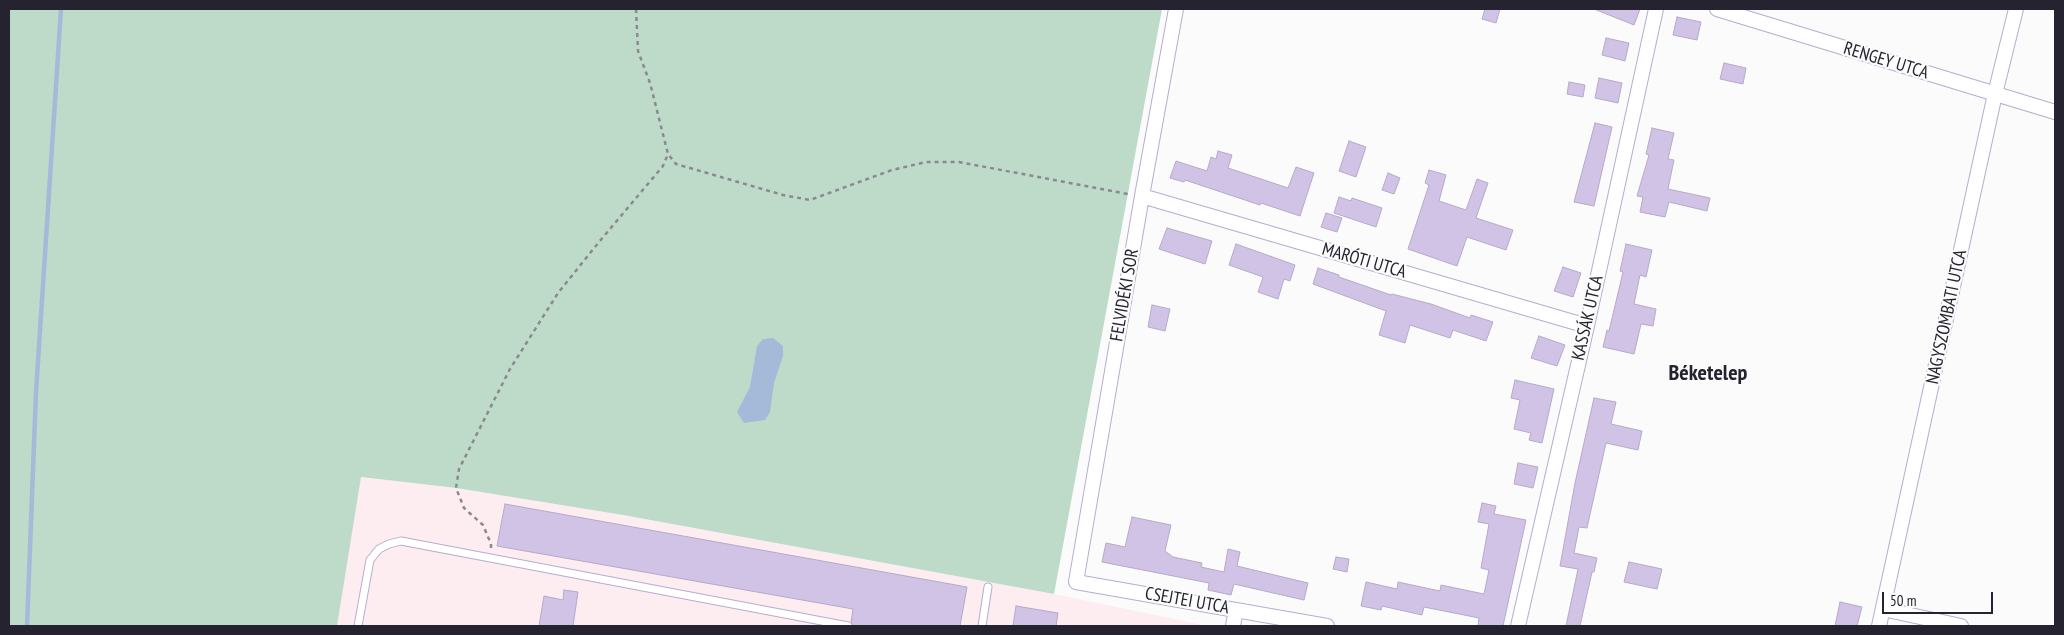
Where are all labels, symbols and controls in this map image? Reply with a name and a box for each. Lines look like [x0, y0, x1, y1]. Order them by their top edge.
street label: RENGEY UTCA [1841, 38, 1931, 84]
street label: MARÓTI UTCA [1319, 239, 1409, 283]
street label: FELVIDÉKI SOR [1106, 247, 1144, 343]
street label: NAGYSZOMBATI UTCA [1922, 248, 1972, 386]
street label: KASSÁK UTCA [1568, 273, 1608, 363]
district label: Béketelep [1669, 361, 1747, 387]
scale bar [1884, 582, 1995, 614]
street label: CSEJTEI UTCA [1143, 583, 1231, 619]
text: 50 m [1890, 591, 1916, 610]

